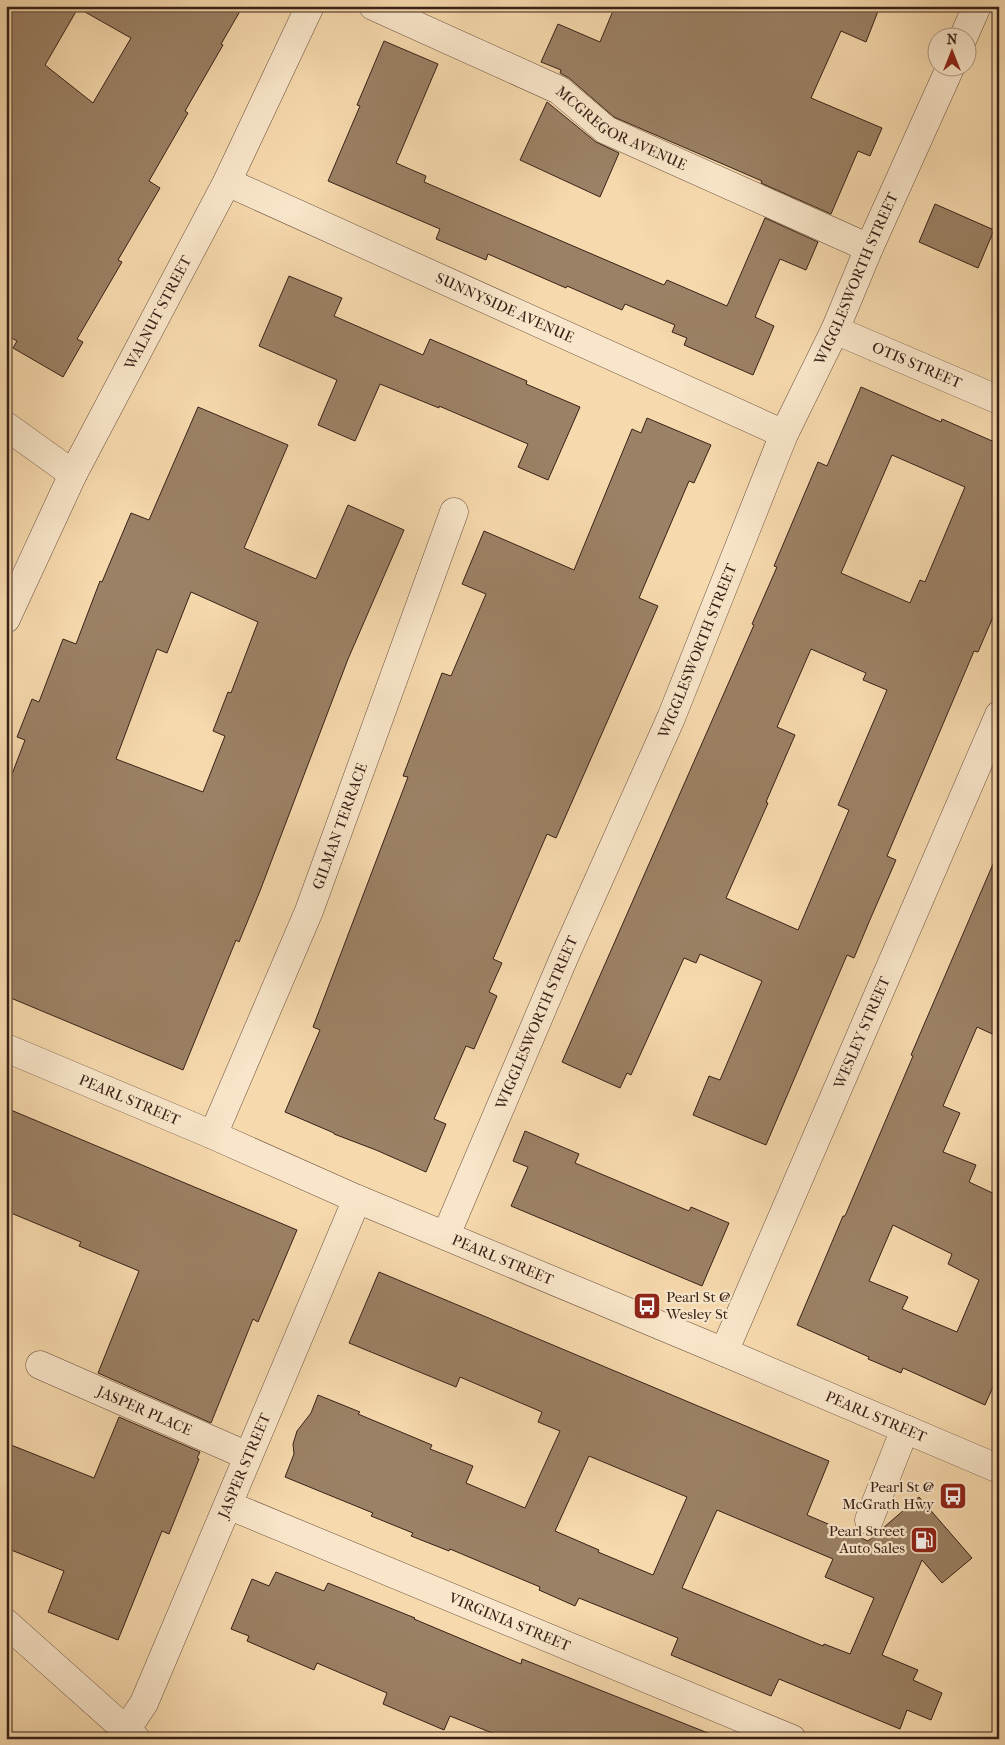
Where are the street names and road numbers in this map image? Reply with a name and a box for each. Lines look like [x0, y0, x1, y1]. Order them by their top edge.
street label: MCGREGOR AVENUE [552, 82, 690, 174]
street label: WIGGLESWORTH STREET [810, 189, 902, 369]
street label: WALNUT STREET [120, 252, 196, 374]
street label: SUNNYSIDE AVENUE [433, 269, 577, 347]
street label: OTIS STREET [869, 338, 965, 392]
street label: WIGGLESWORTH STREET [654, 560, 741, 742]
street label: GILMAN TERRACE [309, 760, 371, 892]
street label: WIGGLESWORTH STREET [491, 932, 582, 1113]
street label: WESLEY STREET [829, 973, 894, 1092]
street label: PEARL STREET [76, 1071, 184, 1130]
street label: PEARL STREET [449, 1231, 557, 1289]
street label: JASPER PLACE [93, 1382, 195, 1439]
street label: PEARL STREET [823, 1387, 930, 1447]
street label: JASPER STREET [214, 1410, 275, 1522]
street label: VIRGINIA STREET [445, 1588, 574, 1655]

